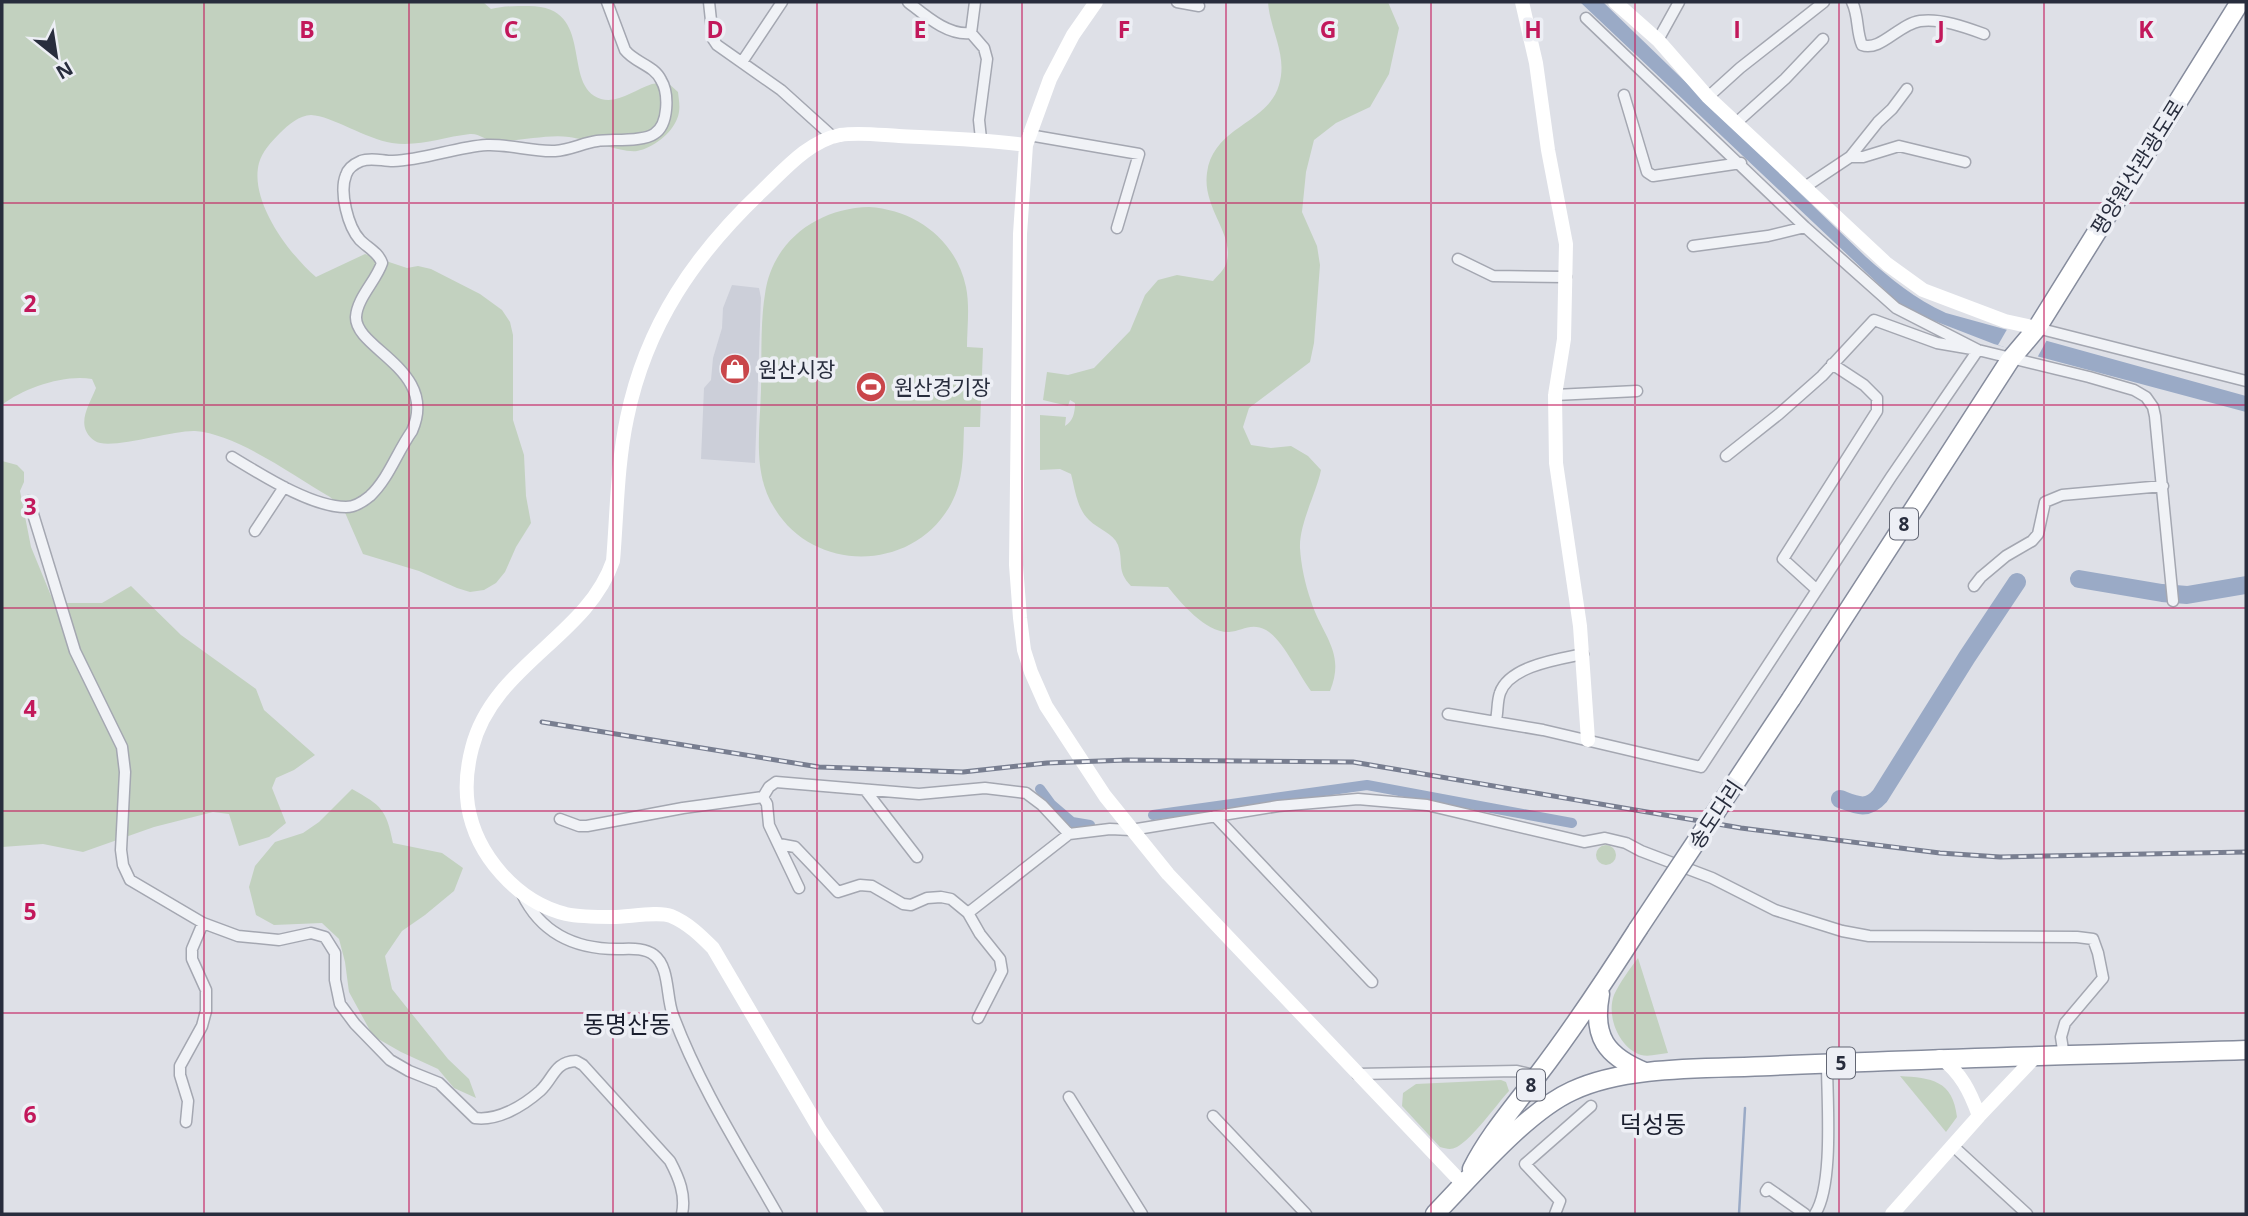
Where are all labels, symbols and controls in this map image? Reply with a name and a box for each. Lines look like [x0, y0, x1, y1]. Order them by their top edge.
text: B [299, 13, 315, 45]
text: C [504, 13, 518, 45]
text: D [706, 13, 724, 45]
text: E [914, 13, 926, 45]
text: F [1118, 13, 1130, 45]
text: G [1320, 13, 1336, 45]
text: H [1524, 13, 1542, 45]
text: I [1733, 13, 1741, 45]
text: J [1935, 13, 1945, 45]
text: K [2138, 13, 2154, 45]
north arrow [21, 21, 91, 91]
text: N [51, 56, 78, 86]
street label: 평양원산관광도로 [2084, 94, 2190, 240]
text: 2 [23, 287, 37, 319]
shop icon: 원산시장 [718, 352, 752, 386]
place label: 원산시장 [758, 355, 835, 383]
sports icon: 원산경기장 [854, 370, 888, 404]
place label: 원산경기장 [894, 373, 991, 401]
text: 3 [23, 490, 37, 522]
road number: 8 [1890, 509, 1918, 540]
text: 4 [23, 692, 37, 724]
street label: 송도다리 [1682, 774, 1748, 854]
text: 5 [23, 895, 37, 927]
district label: 동명산동 [583, 1007, 671, 1040]
road number: 5 [1827, 1048, 1855, 1078]
road number: 8 [1517, 1070, 1545, 1100]
text: 6 [23, 1098, 37, 1130]
district label: 덕성동 [1620, 1107, 1686, 1140]

